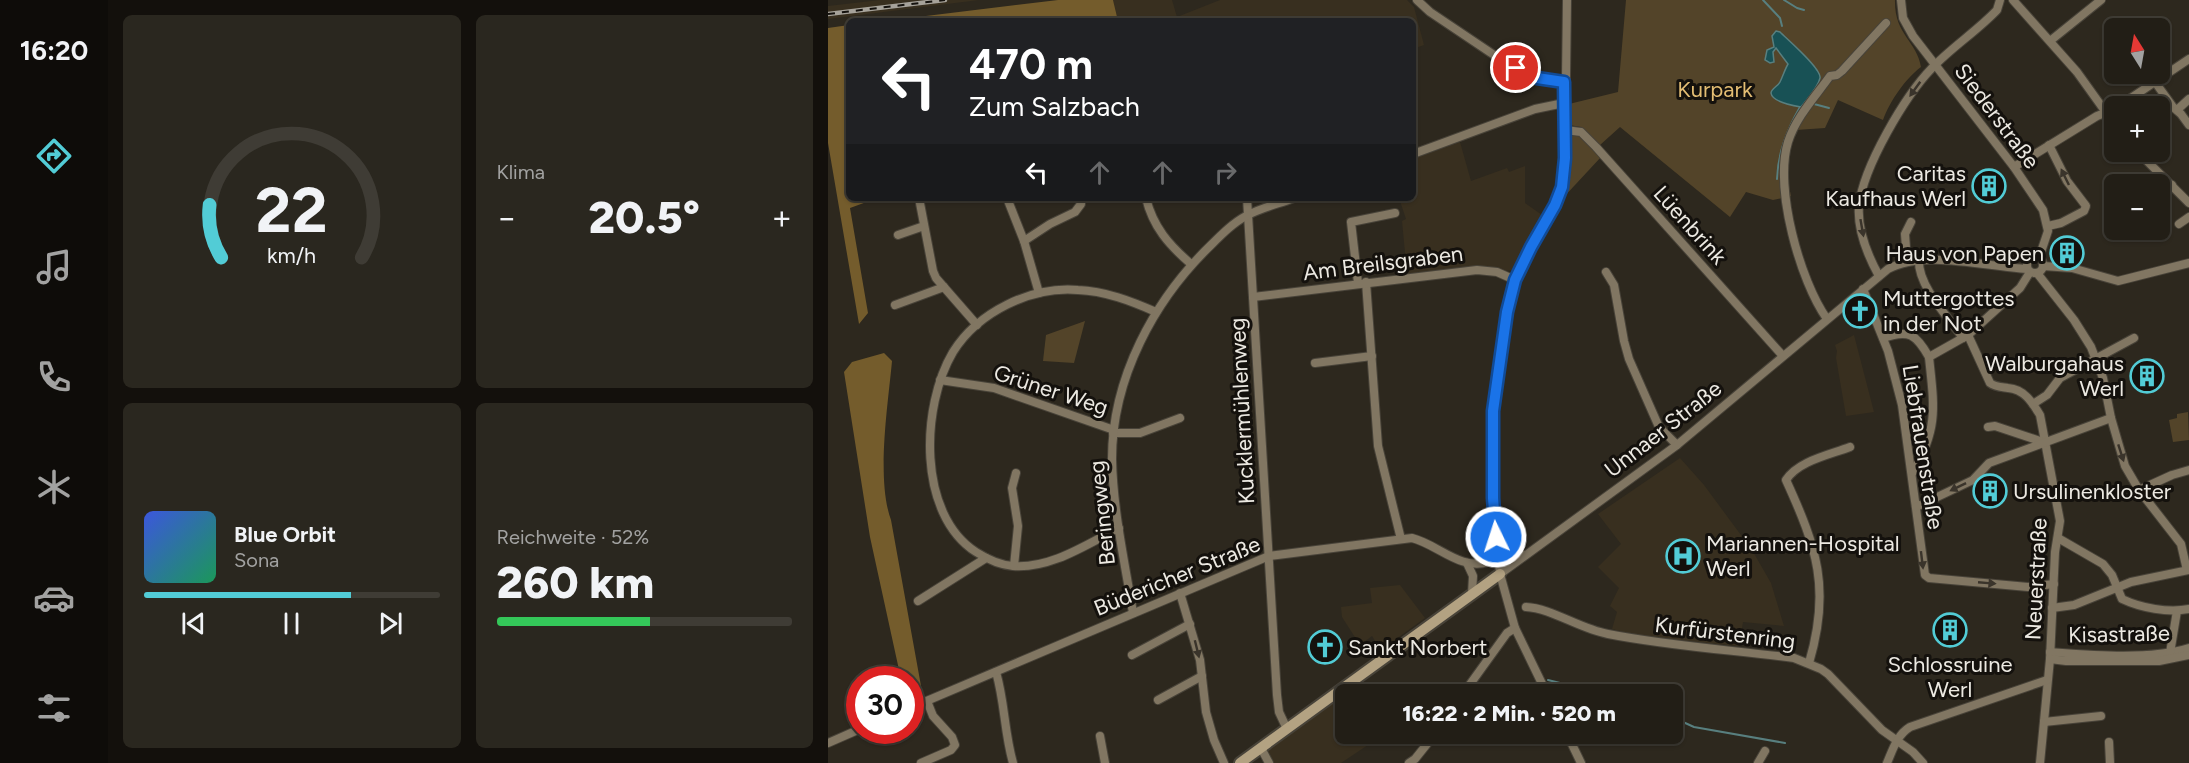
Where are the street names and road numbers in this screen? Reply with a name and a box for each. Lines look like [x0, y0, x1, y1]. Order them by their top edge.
street label: Siederstraße [1949, 58, 2045, 174]
street label: Lüenbrink [1648, 180, 1732, 270]
street label: Am Breilsgraben [1302, 240, 1464, 286]
street label: Kucklermühlenweg [1224, 317, 1260, 505]
street label: Grüner Weg [990, 359, 1112, 421]
street label: Liebfrauenstraße [1897, 363, 1949, 531]
street label: Unnaer Straße [1599, 375, 1727, 483]
street label: Beringweg [1083, 459, 1121, 567]
street label: Neuerstraße [2019, 517, 2053, 641]
street label: Büdericher Straße [1090, 530, 1264, 622]
street label: Kurfürstenring [1653, 611, 1797, 655]
street label: Kisastraße [2068, 620, 2170, 648]

